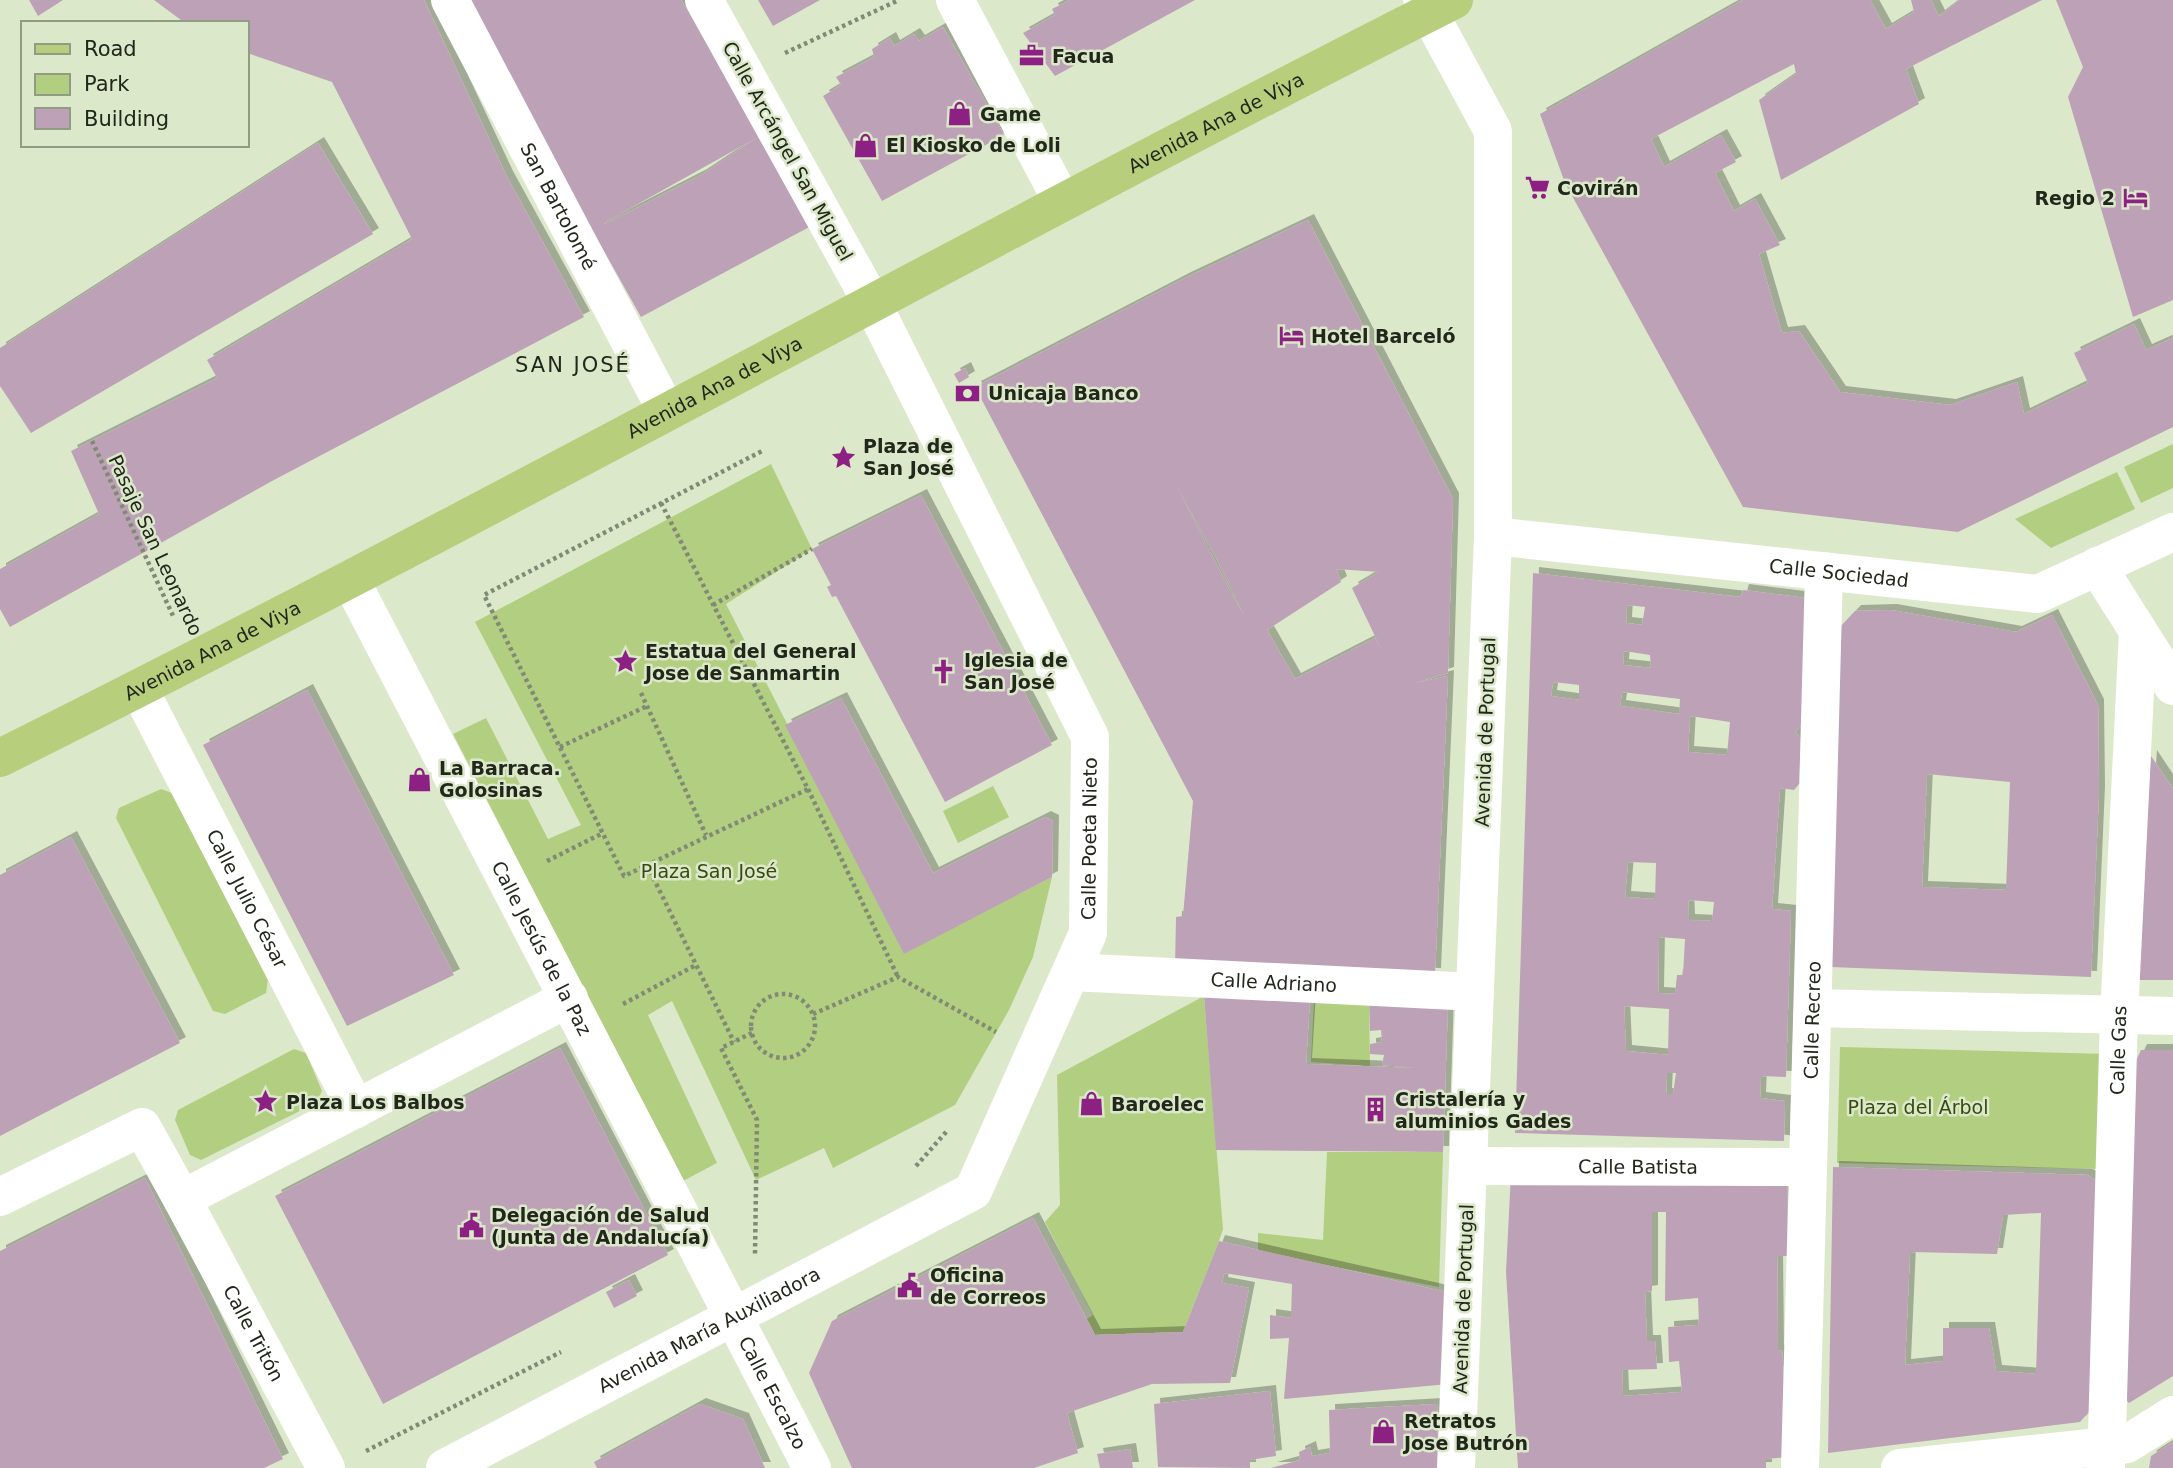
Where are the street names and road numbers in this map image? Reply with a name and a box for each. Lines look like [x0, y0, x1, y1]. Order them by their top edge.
street label: Calle Arcángel San Miguel [718, 38, 858, 264]
street label: Avenida Ana de Viya [1124, 68, 1308, 177]
street label: San Bartolomé [516, 139, 601, 273]
street label: Avenida Ana de Viya [623, 332, 806, 442]
street label: Pasaje San Leonardo [104, 451, 208, 639]
street label: Calle Sociedad [1768, 554, 1910, 591]
street label: Avenida Ana de Viya [120, 596, 304, 705]
street label: Avenida de Portugal [1471, 636, 1499, 828]
street label: Calle Poeta Nieto [1077, 757, 1101, 920]
street label: Calle Julio César [202, 825, 292, 972]
street label: Calle Jesús de la Paz [487, 857, 596, 1039]
street label: Calle Recreo [1799, 961, 1825, 1080]
street label: Calle Adriano [1210, 968, 1337, 996]
street label: Calle Gas [2106, 1005, 2131, 1095]
street label: Calle Batista [1578, 1155, 1698, 1178]
street label: Avenida de Portugal [1449, 1203, 1477, 1395]
street label: Avenida María Auxiliadora [594, 1262, 824, 1397]
street label: Calle Tritón [219, 1281, 289, 1385]
street label: Calle Escalzo [734, 1333, 811, 1453]

